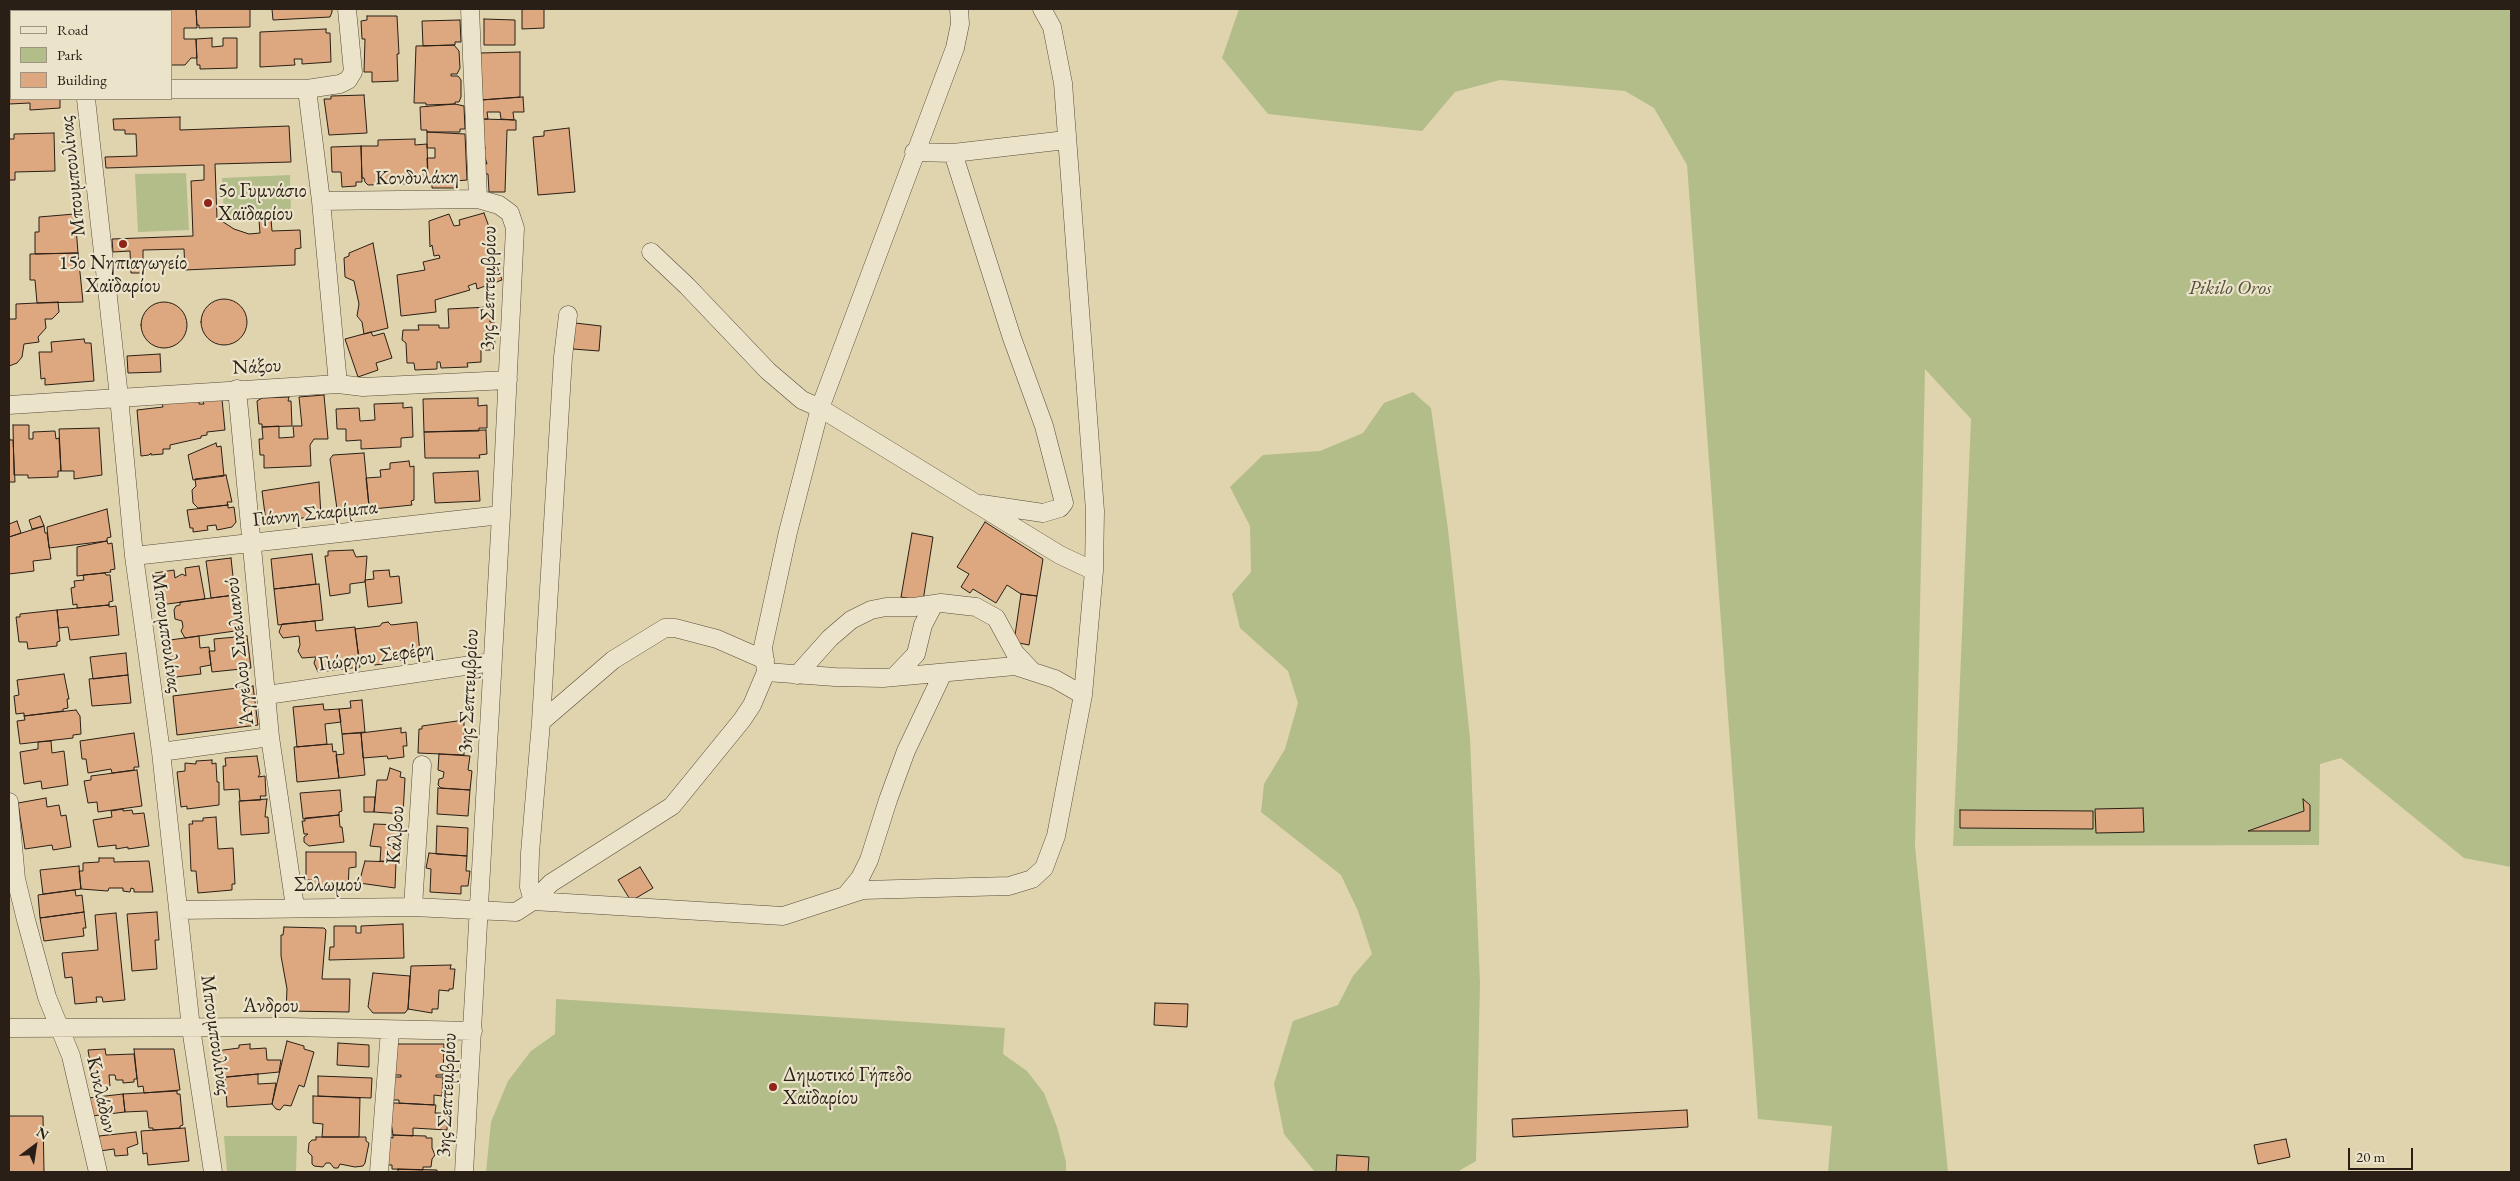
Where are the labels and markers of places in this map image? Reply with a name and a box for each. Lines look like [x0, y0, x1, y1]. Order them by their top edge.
place label: 5ο Γυμνάσιο Χαϊδαρίου [218, 180, 307, 227]
marker: 5ο Γυμνάσιο Χαϊδαρίου [202, 197, 214, 209]
marker: 15ο Νηπιαγωγείο Χαϊδαρίου [117, 238, 129, 250]
place label: 15ο Νηπιαγωγείο Χαϊδαρίου [59, 252, 187, 299]
place label: Δημοτικό Γήπεδο Χαϊδαρίου [783, 1064, 912, 1111]
marker: Δημοτικό Γήπεδο Χαϊδαρίου [767, 1081, 779, 1093]

